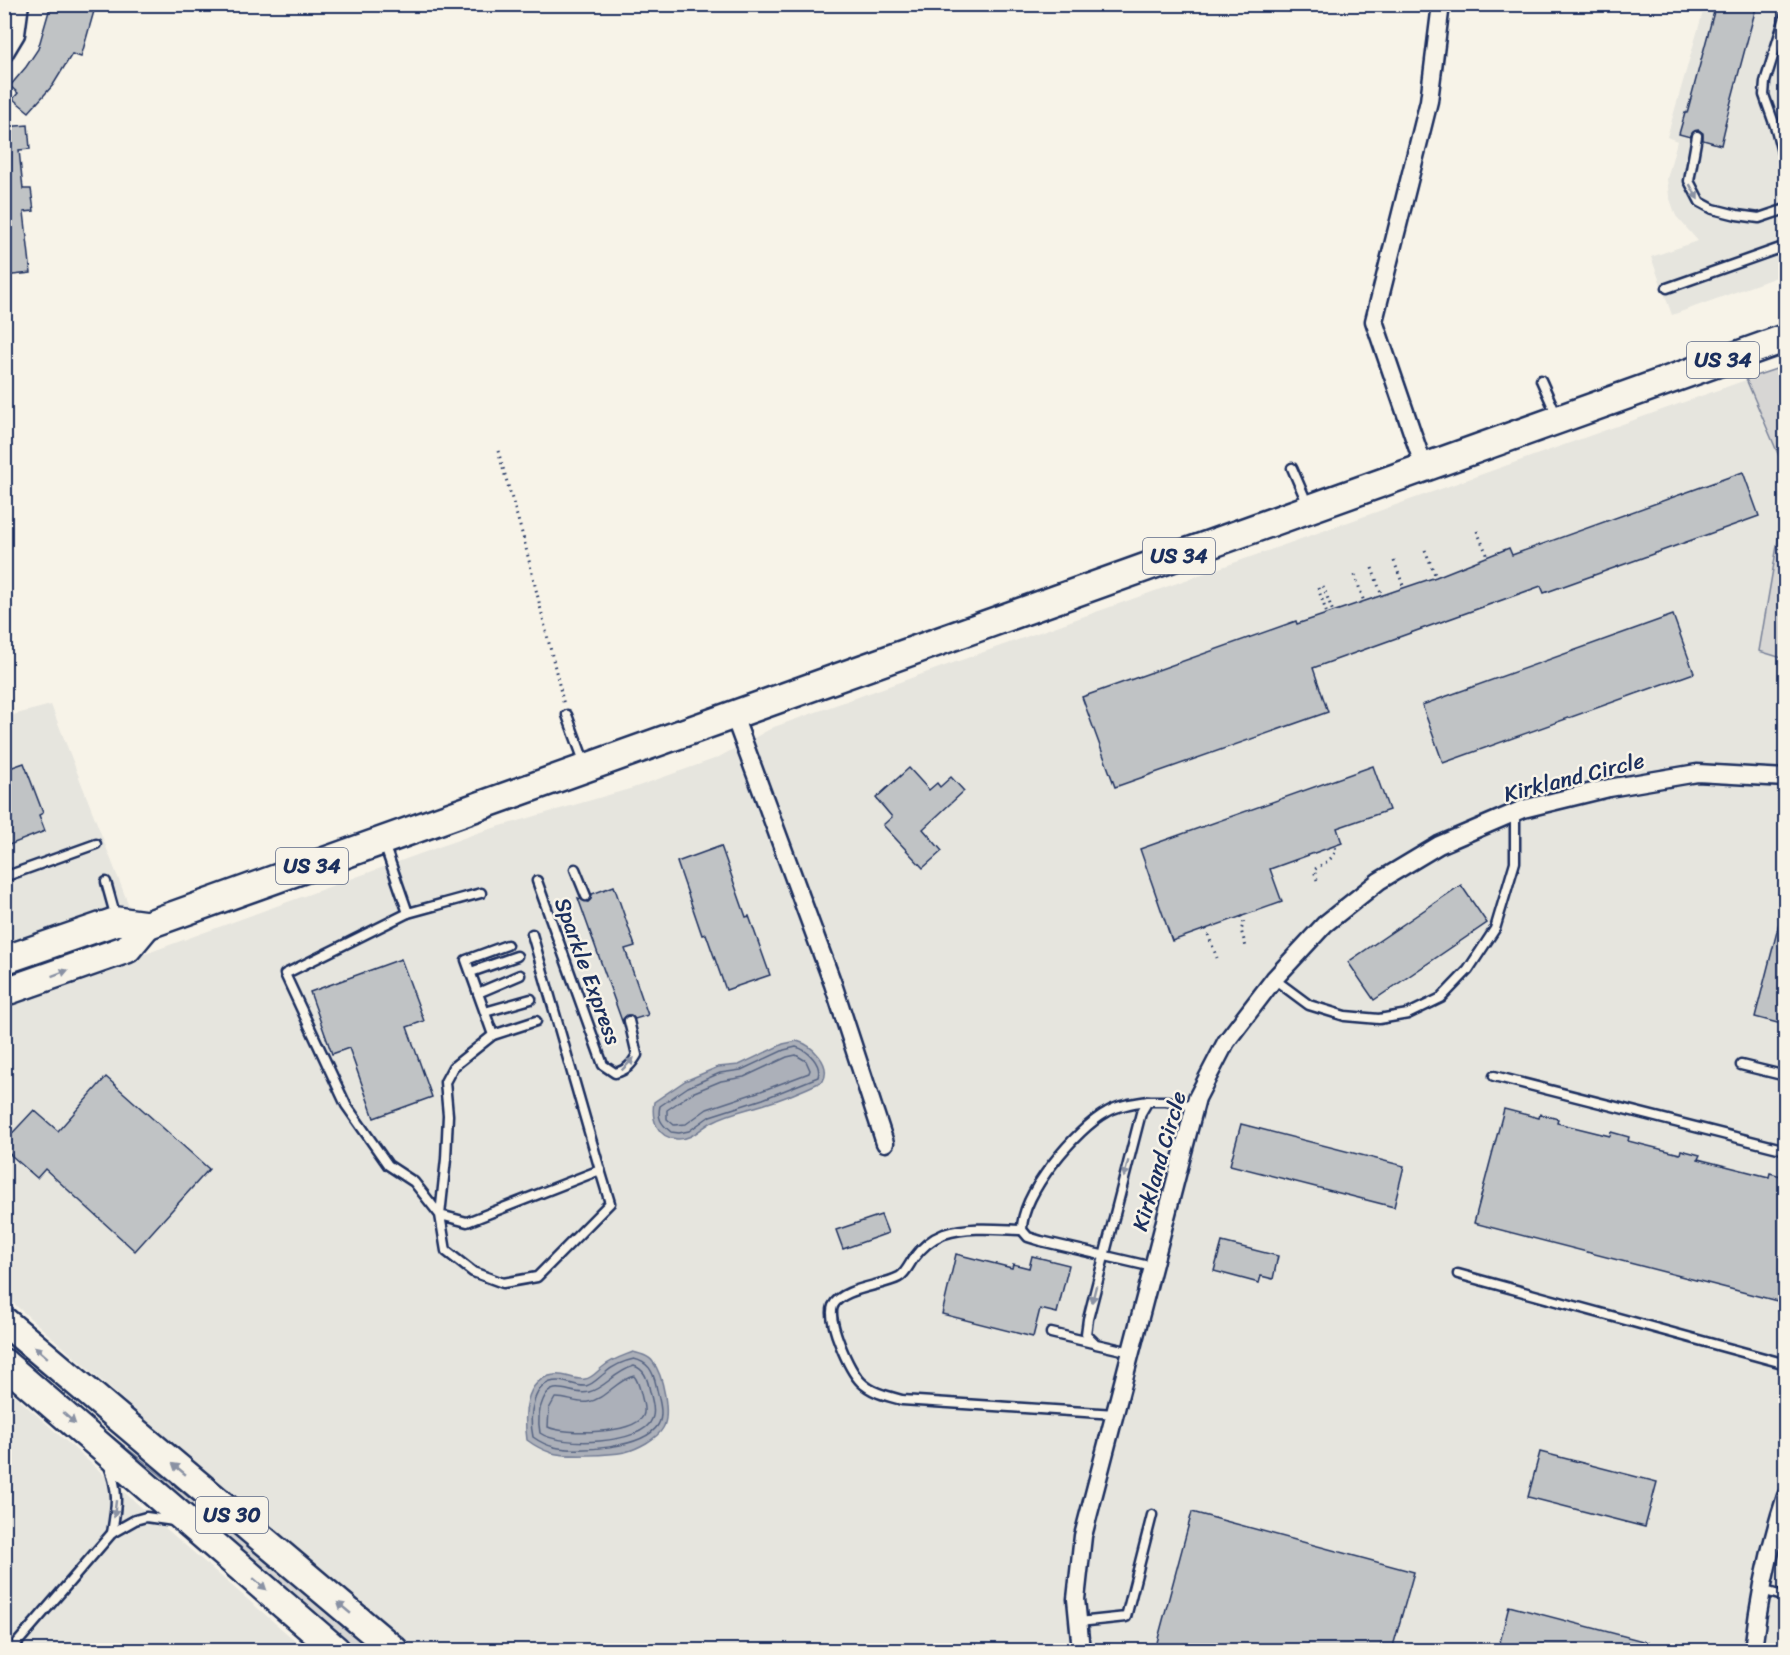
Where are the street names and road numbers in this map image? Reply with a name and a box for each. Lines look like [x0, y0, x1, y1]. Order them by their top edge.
road number: US 34 [1687, 342, 1759, 378]
road number: US 34 [1143, 538, 1215, 574]
street label: Kirkland Circle [1499, 741, 1649, 813]
road number: US 34 [276, 848, 348, 884]
street label: Sparkle Express [543, 892, 633, 1050]
street label: Kirkland Circle [1120, 1086, 1198, 1236]
road number: US 30 [196, 1497, 268, 1533]

